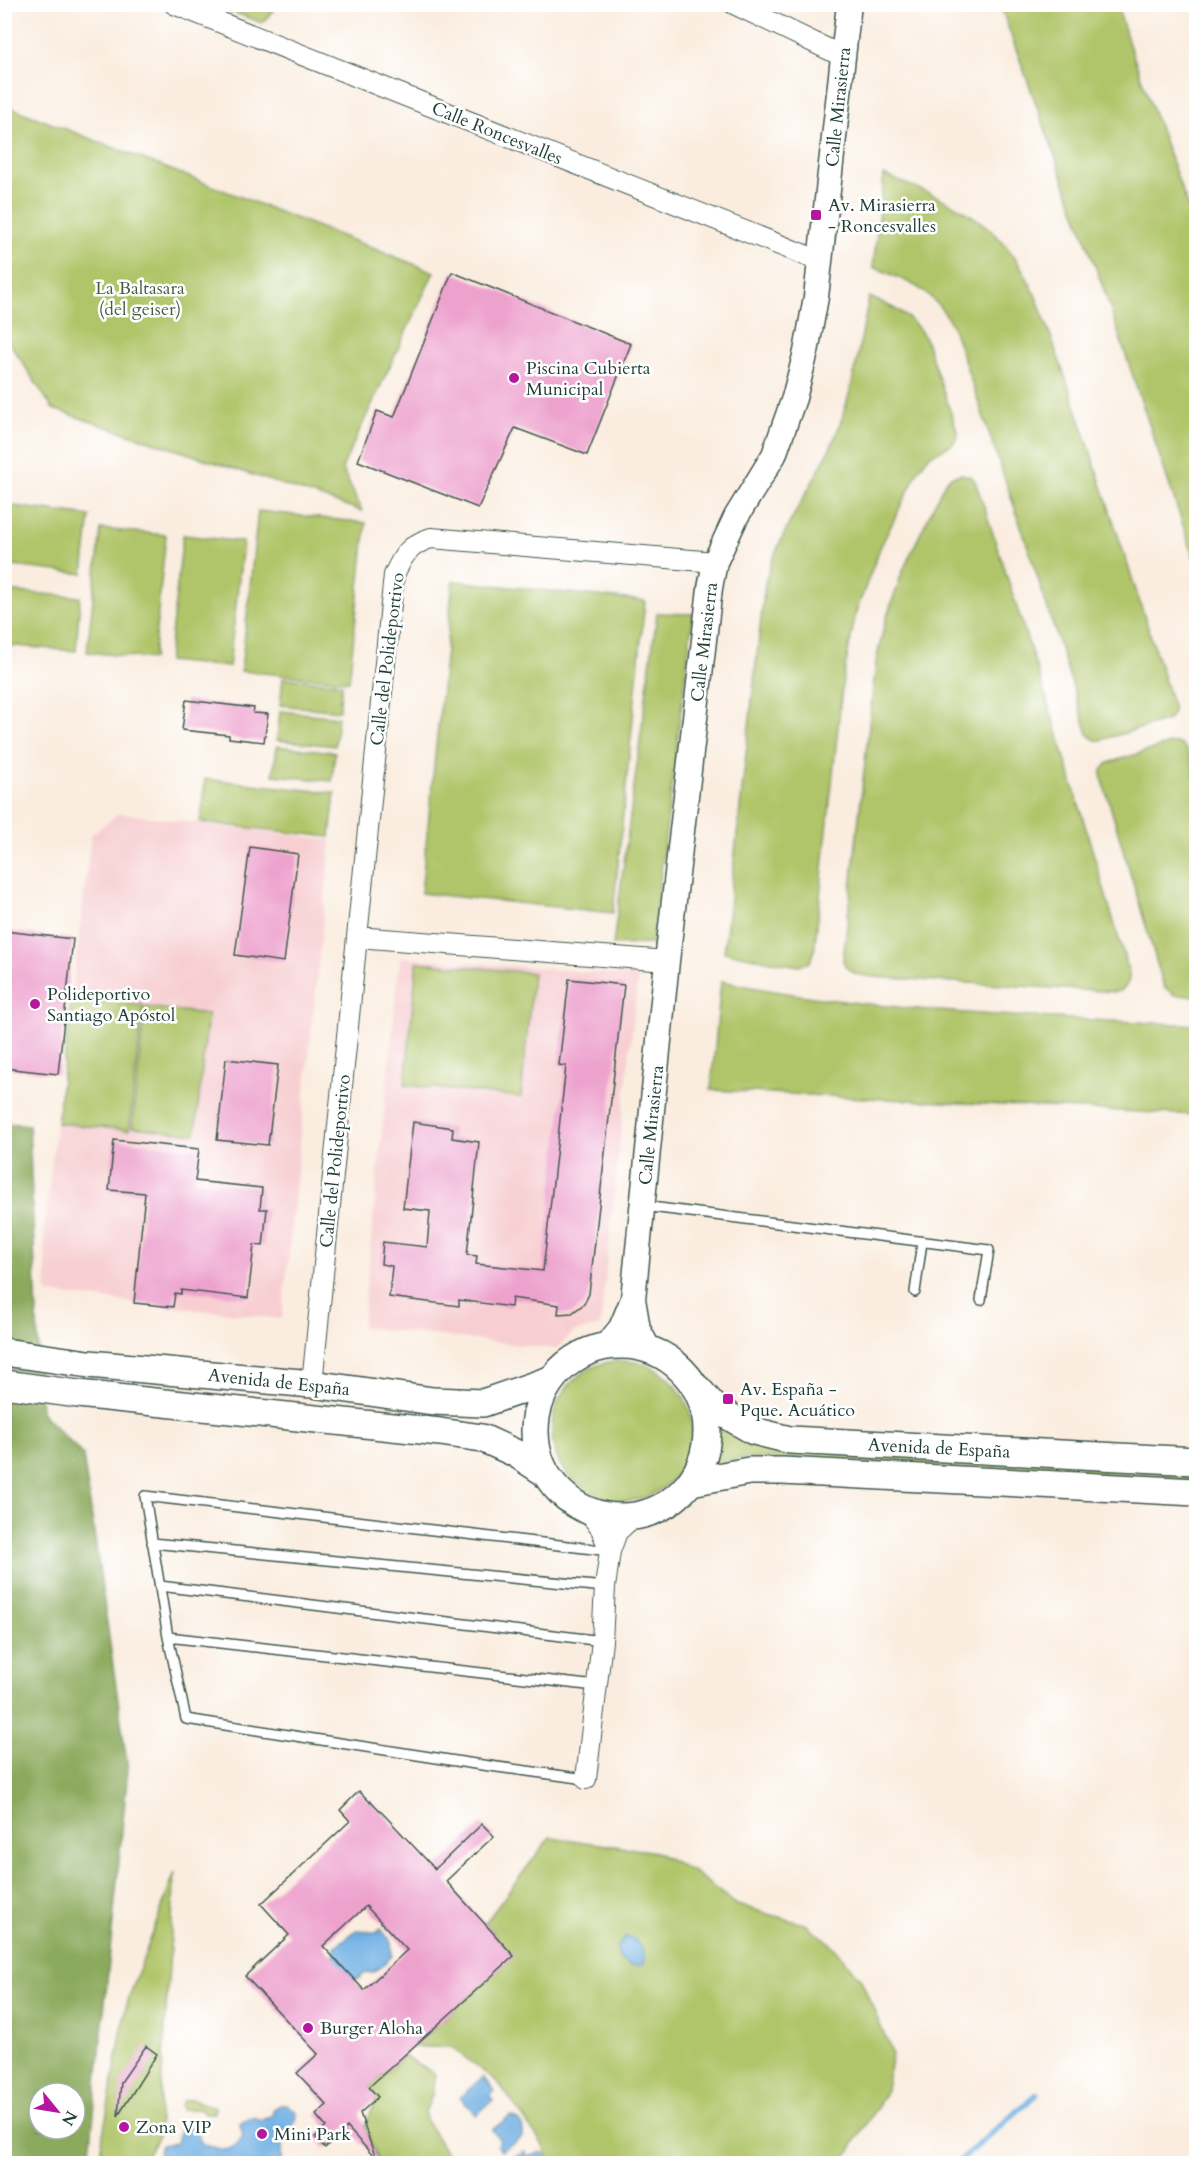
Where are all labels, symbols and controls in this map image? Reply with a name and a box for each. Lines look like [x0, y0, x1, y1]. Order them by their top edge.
street label: Calle Mirasierra [820, 46, 857, 168]
street label: Calle Roncesvalles [428, 96, 566, 171]
place label: Av. Mirasierra - Roncesvalles [828, 193, 936, 239]
marker: Av. Mirasierra - Roncesvalles [809, 208, 823, 222]
park label: La Baltasara (del geiser) [95, 276, 185, 322]
place label: Piscina Cubierta Municipal [526, 356, 651, 402]
marker: Piscina Cubierta Municipal [507, 371, 521, 385]
street label: Calle del Polideportivo [364, 571, 411, 747]
street label: Calle Mirasierra [685, 581, 724, 703]
place label: Polideportivo Santiago Apóstol [47, 982, 176, 1028]
marker: Polideportivo Santiago Apóstol [28, 997, 42, 1011]
street label: Calle Mirasierra [633, 1064, 670, 1186]
street label: Calle del Polideportivo [314, 1073, 357, 1249]
street label: Avenida de España [207, 1363, 351, 1402]
place label: Av. España - Pque. Acuático [740, 1377, 855, 1423]
marker: Av. España - Pque. Acuático [721, 1392, 735, 1406]
street label: Avenida de España [867, 1432, 1011, 1465]
place label: Burger Aloha [320, 2016, 423, 2041]
marker: Burger Aloha [301, 2021, 315, 2035]
north arrow [27, 2081, 87, 2141]
text: N [56, 2106, 82, 2130]
place label: Zona VIP [136, 2115, 212, 2140]
marker: Zona VIP [117, 2120, 131, 2134]
place label: Mini Park [274, 2122, 351, 2147]
marker: Mini Park [255, 2127, 269, 2141]

